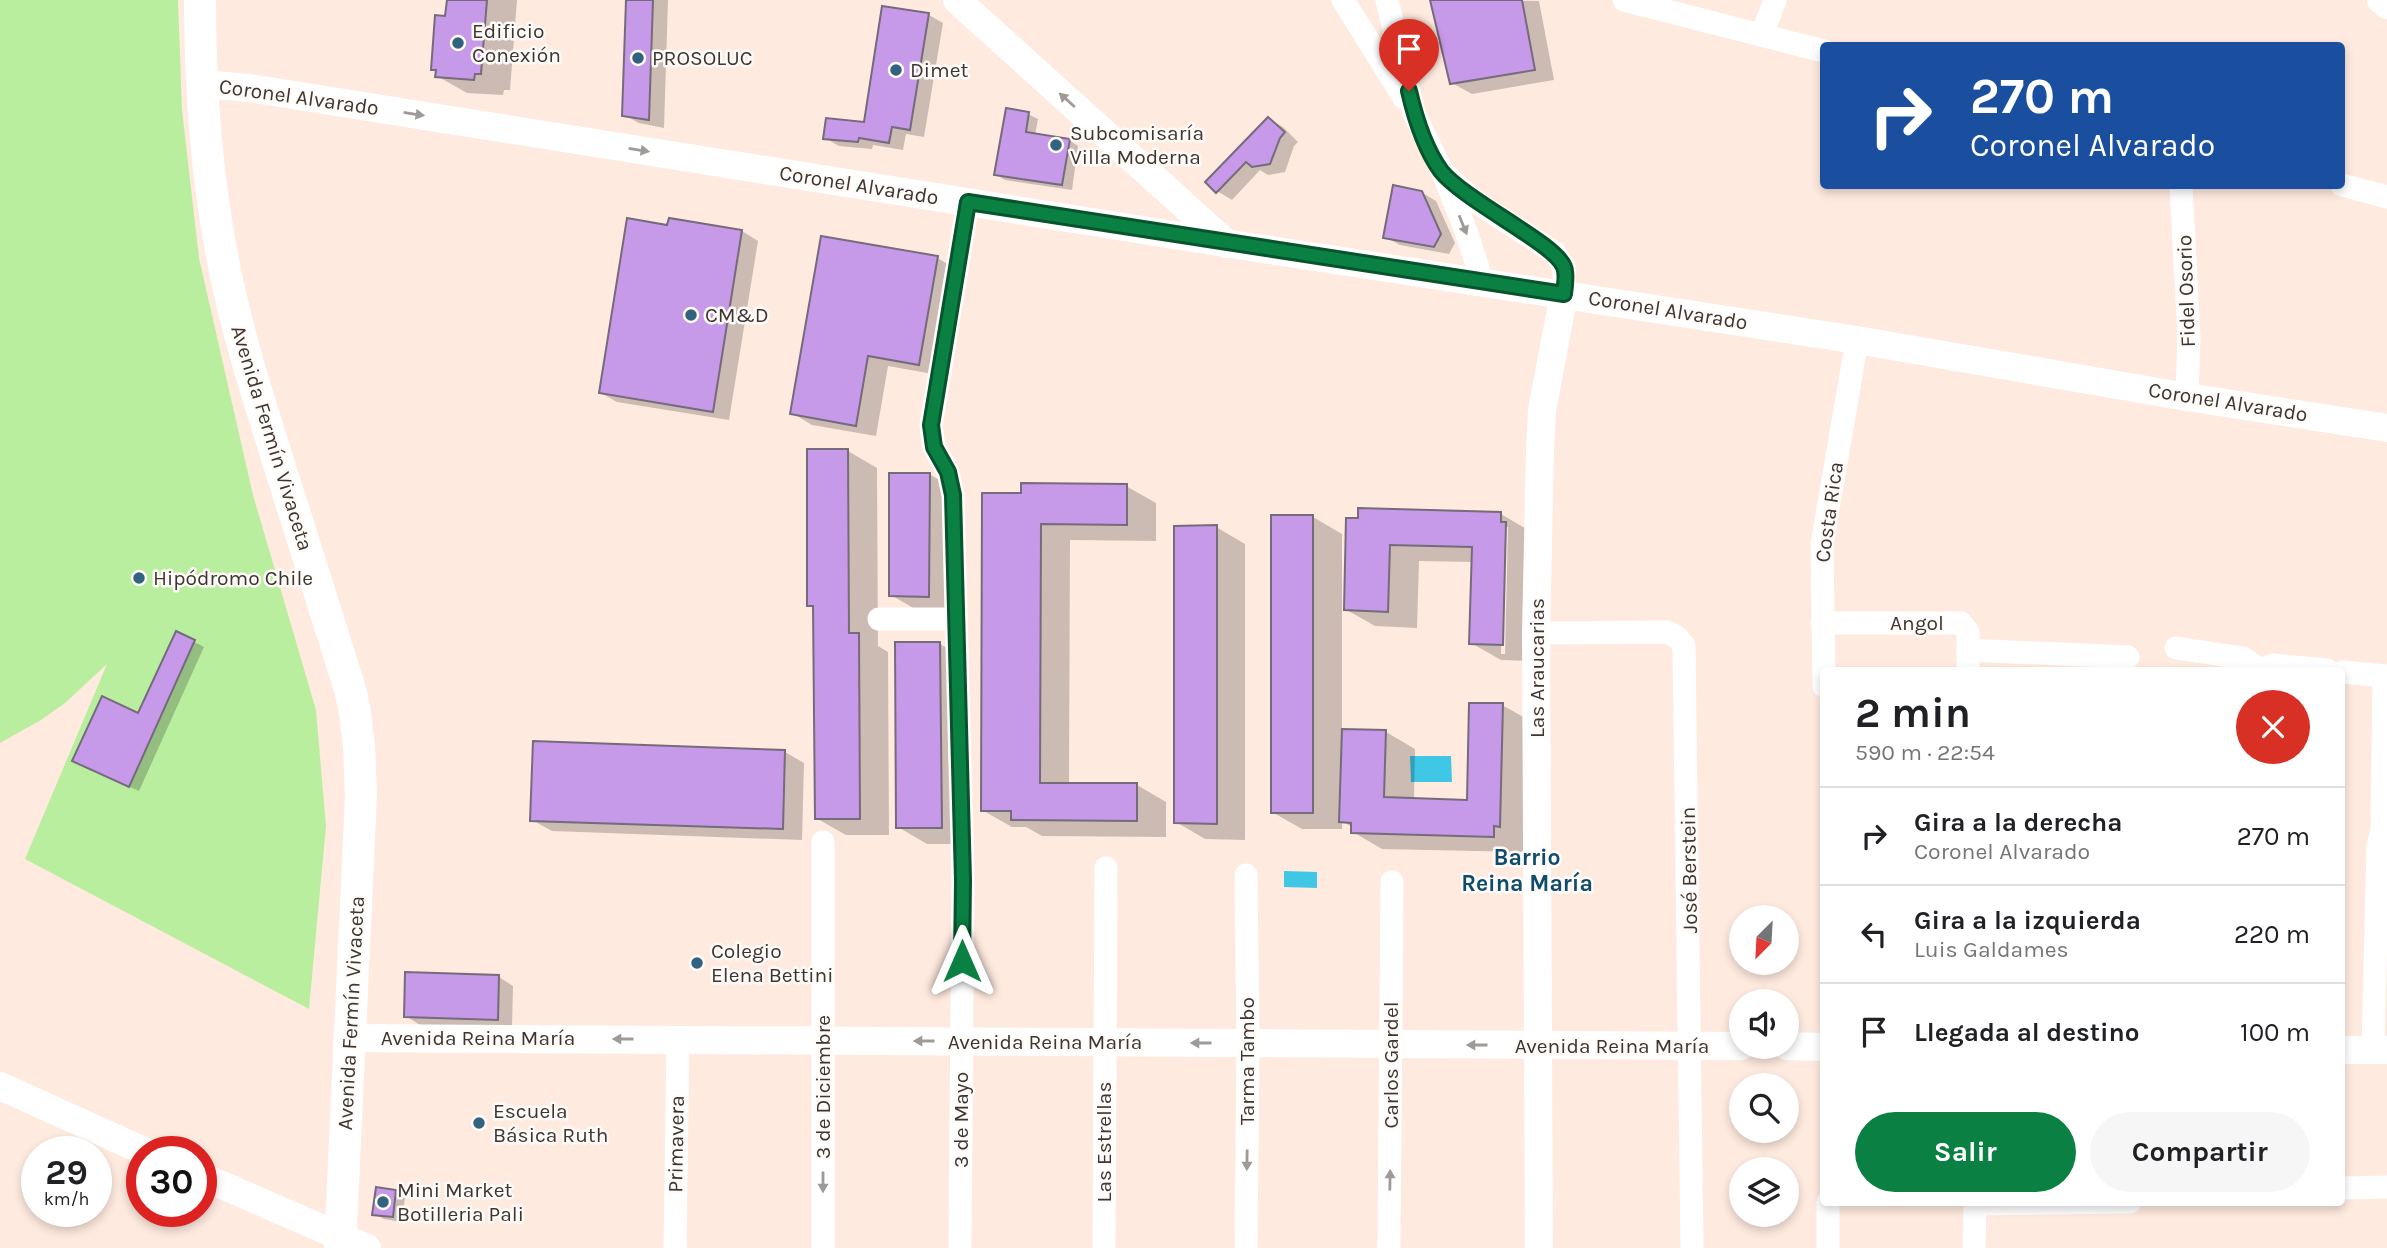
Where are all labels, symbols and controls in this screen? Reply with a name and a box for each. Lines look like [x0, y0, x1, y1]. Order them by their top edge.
place label: Edificio Conexión [472, 19, 561, 67]
pin [1379, 19, 1439, 91]
icon: arrive [1390, 30, 1428, 68]
marker: Edificio Conexión [450, 35, 466, 51]
place label: PROSOLUC [652, 46, 753, 70]
marker: PROSOLUC [630, 50, 646, 66]
place label: Dimet [910, 58, 969, 82]
marker: Dimet [888, 62, 904, 78]
text: 270 m [1970, 68, 2114, 125]
icon: right [1855, 70, 1946, 161]
street label: Coronel Alvarado [218, 74, 380, 120]
one-way arrow [1059, 92, 1076, 108]
one-way arrow [404, 109, 426, 120]
place label: Subcomisaría Villa Moderna [1070, 121, 1204, 169]
text: Coronel Alvarado [1970, 127, 2215, 164]
marker: Subcomisaría Villa Moderna [1048, 137, 1064, 153]
one-way arrow [628, 145, 650, 156]
street label: Coronel Alvarado [778, 161, 940, 209]
one-way arrow [1458, 215, 1469, 236]
street label: Fidel Osorio [2172, 234, 2200, 348]
street label: Coronel Alvarado [1587, 286, 1749, 334]
place label: CM&D [705, 303, 769, 327]
marker: CM&D [683, 307, 699, 323]
street label: Avenida Fermín Vivaceta [226, 322, 318, 554]
street label: Coronel Alvarado [2147, 378, 2309, 426]
street label: Costa Rica [1810, 460, 1848, 564]
place label: Hipódromo Chile [153, 566, 313, 590]
marker: Hipódromo Chile [131, 570, 147, 586]
street label: Las Araucarias [1525, 598, 1549, 738]
street label: Angol [1890, 611, 1944, 635]
text: 2 min [1855, 688, 1971, 738]
button: close [2236, 690, 2310, 764]
text: 590 m · 22:54 [1855, 739, 1995, 766]
street label: José Berstein [1676, 806, 1702, 934]
text: Gira a la derecha [1914, 807, 2123, 838]
icon: right [1855, 817, 1893, 855]
text: 270 m [2237, 821, 2310, 852]
text: Coronel Alvarado [1914, 838, 2090, 865]
district label: Barrio Reina María [1461, 844, 1593, 897]
street label: Avenida Fermín Vivaceta [333, 895, 369, 1131]
north arrow [1729, 905, 1799, 975]
map controls [1729, 905, 1799, 1227]
text: Gira a la izquierda [1914, 905, 2141, 936]
icon: left [1855, 915, 1893, 953]
text: 220 m [2234, 919, 2310, 950]
position arrow [925, 924, 999, 998]
text: Luis Galdames [1914, 936, 2069, 963]
place label: Colegio Elena Bettini [711, 939, 834, 987]
marker: Colegio Elena Bettini [689, 955, 705, 971]
button: sound [1729, 989, 1799, 1059]
street label: Tarma Tambo [1235, 997, 1259, 1125]
street label: Carlos Gardel [1379, 1001, 1403, 1129]
icon: arrive [1855, 1013, 1893, 1051]
street label: 3 de Diciembre [811, 1015, 835, 1159]
text: Llegada al destino [1914, 1017, 2140, 1048]
text: 100 m [2240, 1017, 2310, 1048]
street label: Avenida Reina María [381, 1026, 575, 1050]
street label: Avenida Reina María [948, 1030, 1142, 1054]
one-way arrow [612, 1033, 634, 1045]
street label: Avenida Reina María [1515, 1034, 1709, 1058]
one-way arrow [913, 1035, 935, 1047]
one-way arrow [1189, 1037, 1211, 1049]
one-way arrow [1466, 1039, 1488, 1051]
street label: 3 de Mayo [949, 1072, 973, 1168]
button: search [1729, 1073, 1799, 1143]
street label: Las Estrellas [1092, 1082, 1116, 1202]
street label: Primavera [663, 1095, 689, 1193]
place label: Escuela Básica Ruth [493, 1099, 608, 1147]
button: Salir [1855, 1112, 2076, 1192]
button: Compartir [2090, 1112, 2310, 1192]
marker: Escuela Básica Ruth [471, 1115, 487, 1131]
speed limit sign: 30 [126, 1136, 217, 1227]
one-way arrow [1241, 1150, 1253, 1172]
text: 29 [45, 1152, 88, 1193]
button: layers [1729, 1157, 1799, 1227]
one-way arrow [1384, 1169, 1396, 1191]
one-way arrow [817, 1172, 829, 1194]
place label: Mini Market Botilleria Pali [397, 1178, 524, 1226]
text: km/h [44, 1188, 89, 1210]
marker: Mini Market Botilleria Pali [375, 1194, 391, 1210]

